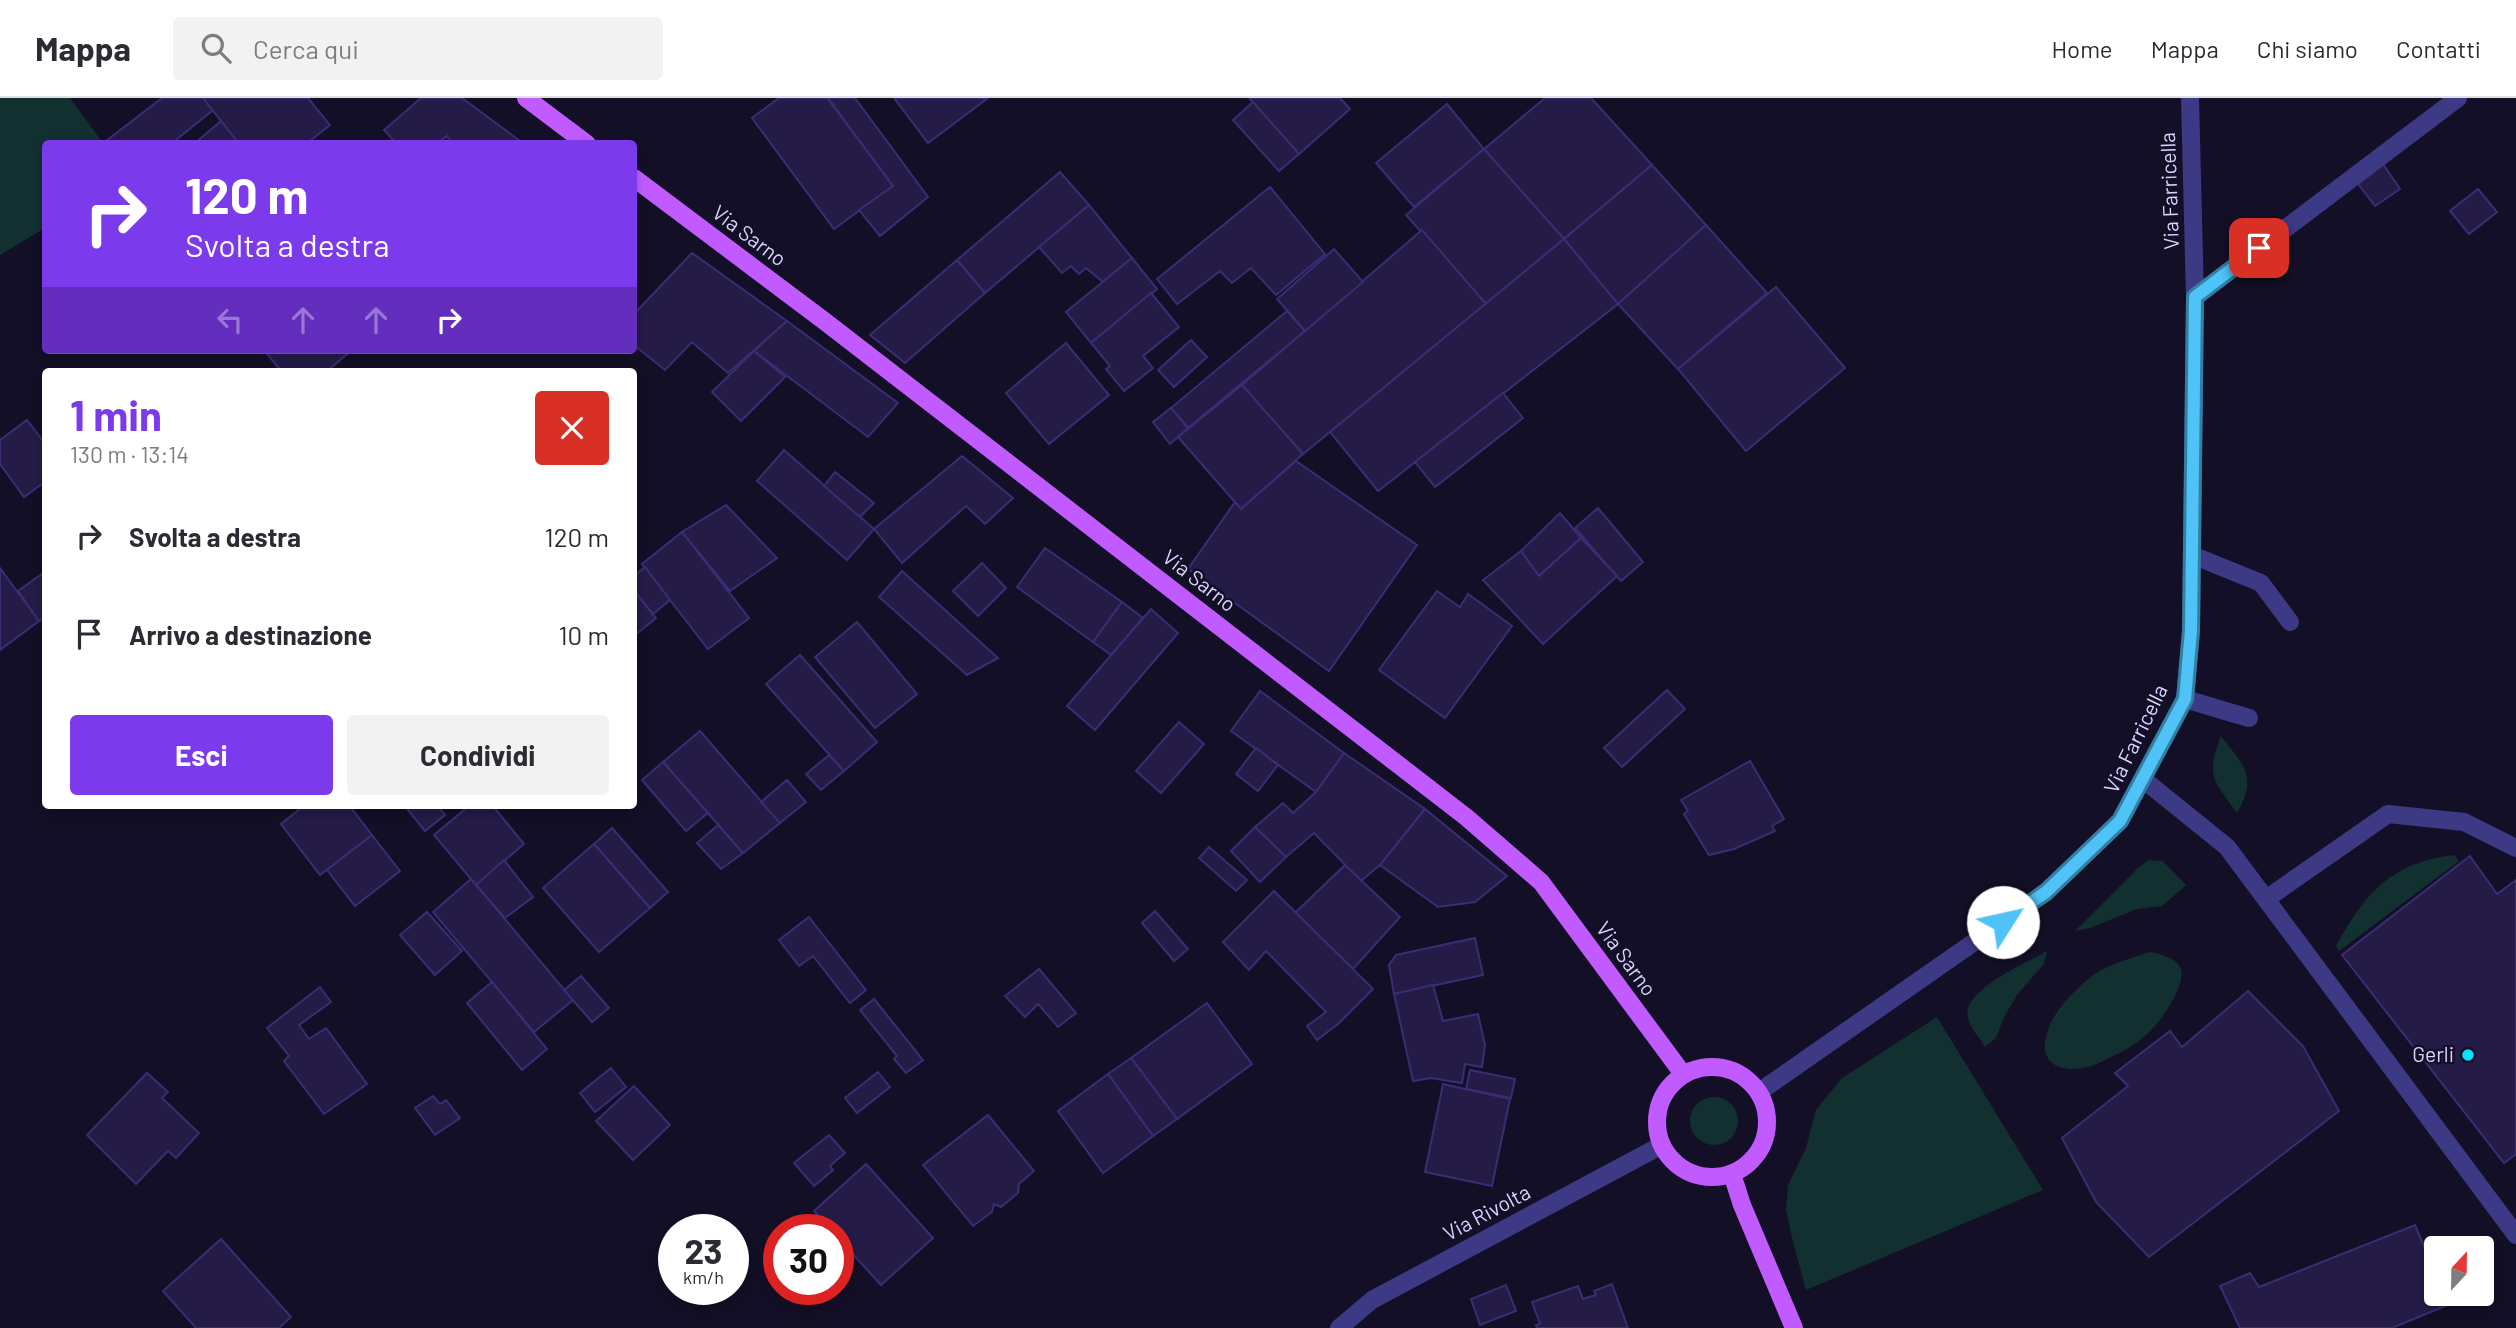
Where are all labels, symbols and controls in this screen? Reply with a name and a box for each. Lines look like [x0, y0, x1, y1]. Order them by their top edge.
search box [173, 17, 663, 80]
text: Mappa [35, 28, 131, 68]
icon: search [197, 29, 235, 67]
text: Cerca qui [253, 33, 359, 64]
text: Home [2051, 34, 2113, 63]
text: Mappa [2151, 34, 2219, 63]
text: Chi siamo [2257, 34, 2358, 63]
text: Contatti [2396, 34, 2481, 63]
street label: Via Farricella [2154, 132, 2183, 250]
text: 120 m [185, 165, 308, 224]
icon: right [70, 168, 161, 259]
street label: Via Sarno [708, 199, 792, 271]
pin [2229, 218, 2289, 278]
text: Svolta a destra [185, 225, 389, 263]
icon: arrive [2240, 229, 2278, 267]
icon: left [211, 301, 249, 339]
icon: ahead [284, 301, 322, 339]
icon: ahead [357, 301, 395, 339]
icon: right [430, 301, 468, 339]
text: 1 min [70, 389, 162, 439]
button: close [535, 391, 609, 465]
text: 130 m · 13:14 [70, 440, 189, 468]
icon: right [70, 517, 108, 555]
text: Svolta a destra [129, 521, 301, 552]
text: 120 m [545, 521, 609, 552]
street label: Via Sarno [1158, 544, 1241, 616]
icon: arrive [70, 615, 108, 653]
text: Arrivo a destinazione [129, 619, 372, 650]
text: 10 m [559, 619, 609, 650]
street label: Via Farricella [2098, 680, 2172, 797]
button: Esci [70, 715, 333, 795]
button: Condividi [347, 715, 609, 795]
position arrow [1966, 885, 2040, 959]
street label: Via Sarno [1592, 916, 1663, 1000]
place label: Gerli [2412, 1041, 2454, 1066]
marker: Gerli [2460, 1047, 2476, 1063]
street label: Via Rivolta [1438, 1178, 1534, 1245]
speed limit sign: 30 [763, 1214, 854, 1305]
text: 23 [684, 1229, 723, 1271]
north arrow [2424, 1236, 2494, 1306]
map controls [2424, 1236, 2494, 1306]
text: km/h [683, 1266, 724, 1288]

